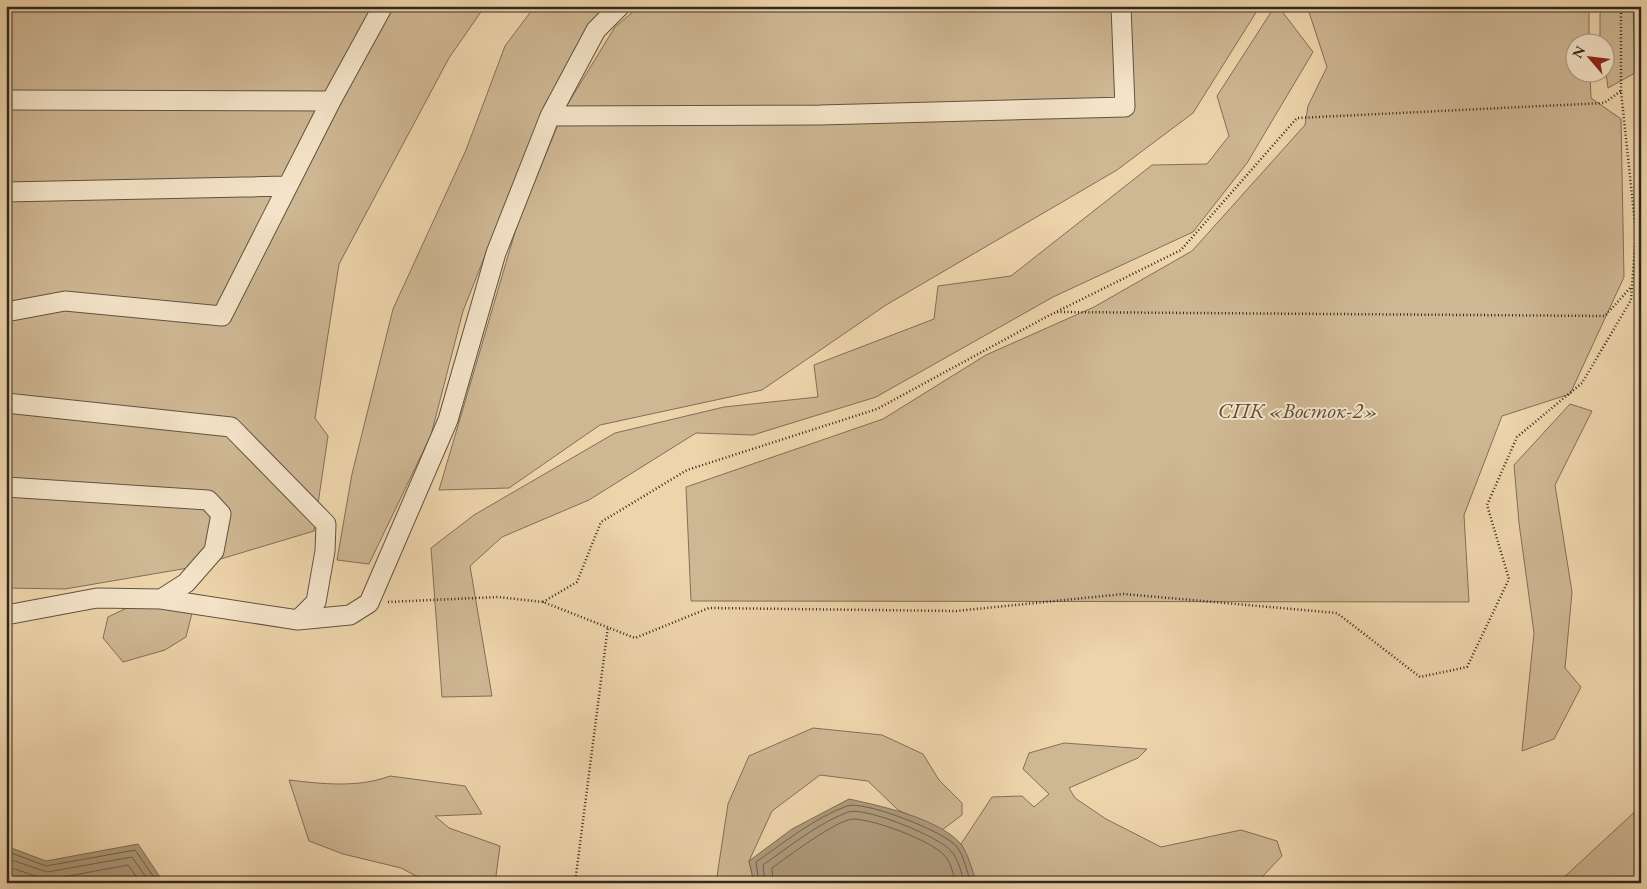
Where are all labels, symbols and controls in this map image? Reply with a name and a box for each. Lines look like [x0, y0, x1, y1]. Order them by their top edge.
north arrow [1564, 32, 1614, 82]
text: N [1568, 42, 1589, 61]
park label: СПК «Восток-2» [1218, 396, 1378, 425]

